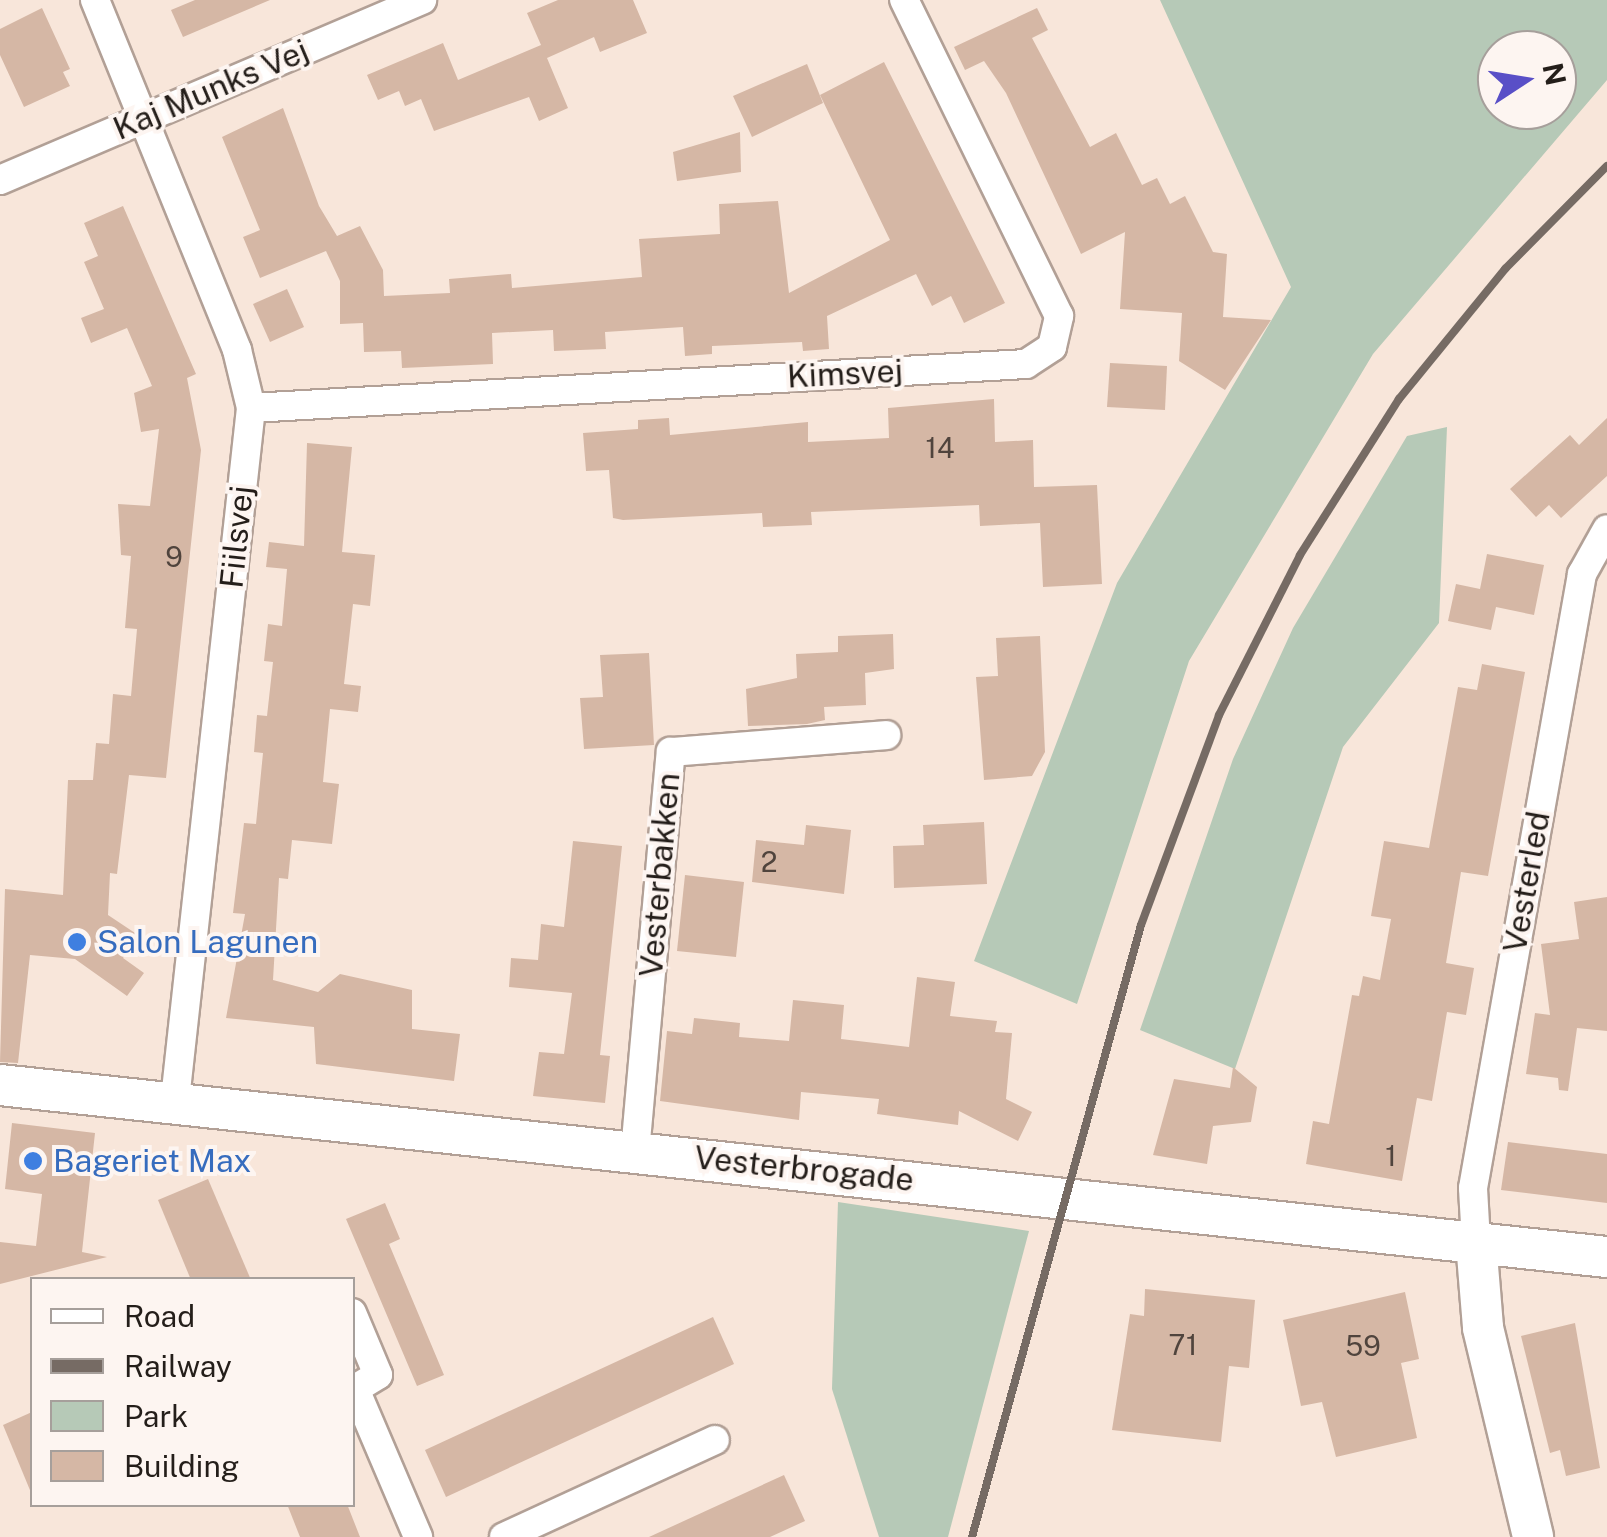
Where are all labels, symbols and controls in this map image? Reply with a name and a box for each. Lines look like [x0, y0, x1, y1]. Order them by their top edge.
north arrow [1477, 30, 1577, 130]
street label: Kaj Munks Vej [107, 31, 315, 149]
text: N [1536, 60, 1573, 88]
street label: Kimsvej [786, 352, 904, 396]
house number: 14 [926, 431, 954, 465]
street label: Fiilsvej [213, 484, 261, 590]
house number: 9 [165, 540, 183, 574]
street label: Vesterbakken [632, 771, 688, 979]
street label: Vesterled [1496, 808, 1558, 956]
house number: 2 [761, 845, 777, 879]
place label: Salon Lagunen [97, 923, 318, 961]
marker: Salon Lagunen [66, 931, 88, 953]
street label: Vesterbrogade [692, 1138, 916, 1200]
house number: 1 [1385, 1139, 1397, 1173]
place label: Bageriet Max [53, 1142, 251, 1180]
marker: Bageriet Max [22, 1150, 44, 1172]
legend [30, 1277, 355, 1507]
text: Road [124, 1298, 195, 1334]
house number: 71 [1169, 1328, 1197, 1362]
house number: 59 [1345, 1329, 1381, 1363]
text: Railway [124, 1348, 232, 1384]
text: Park [124, 1398, 188, 1434]
text: Building [124, 1448, 239, 1484]

